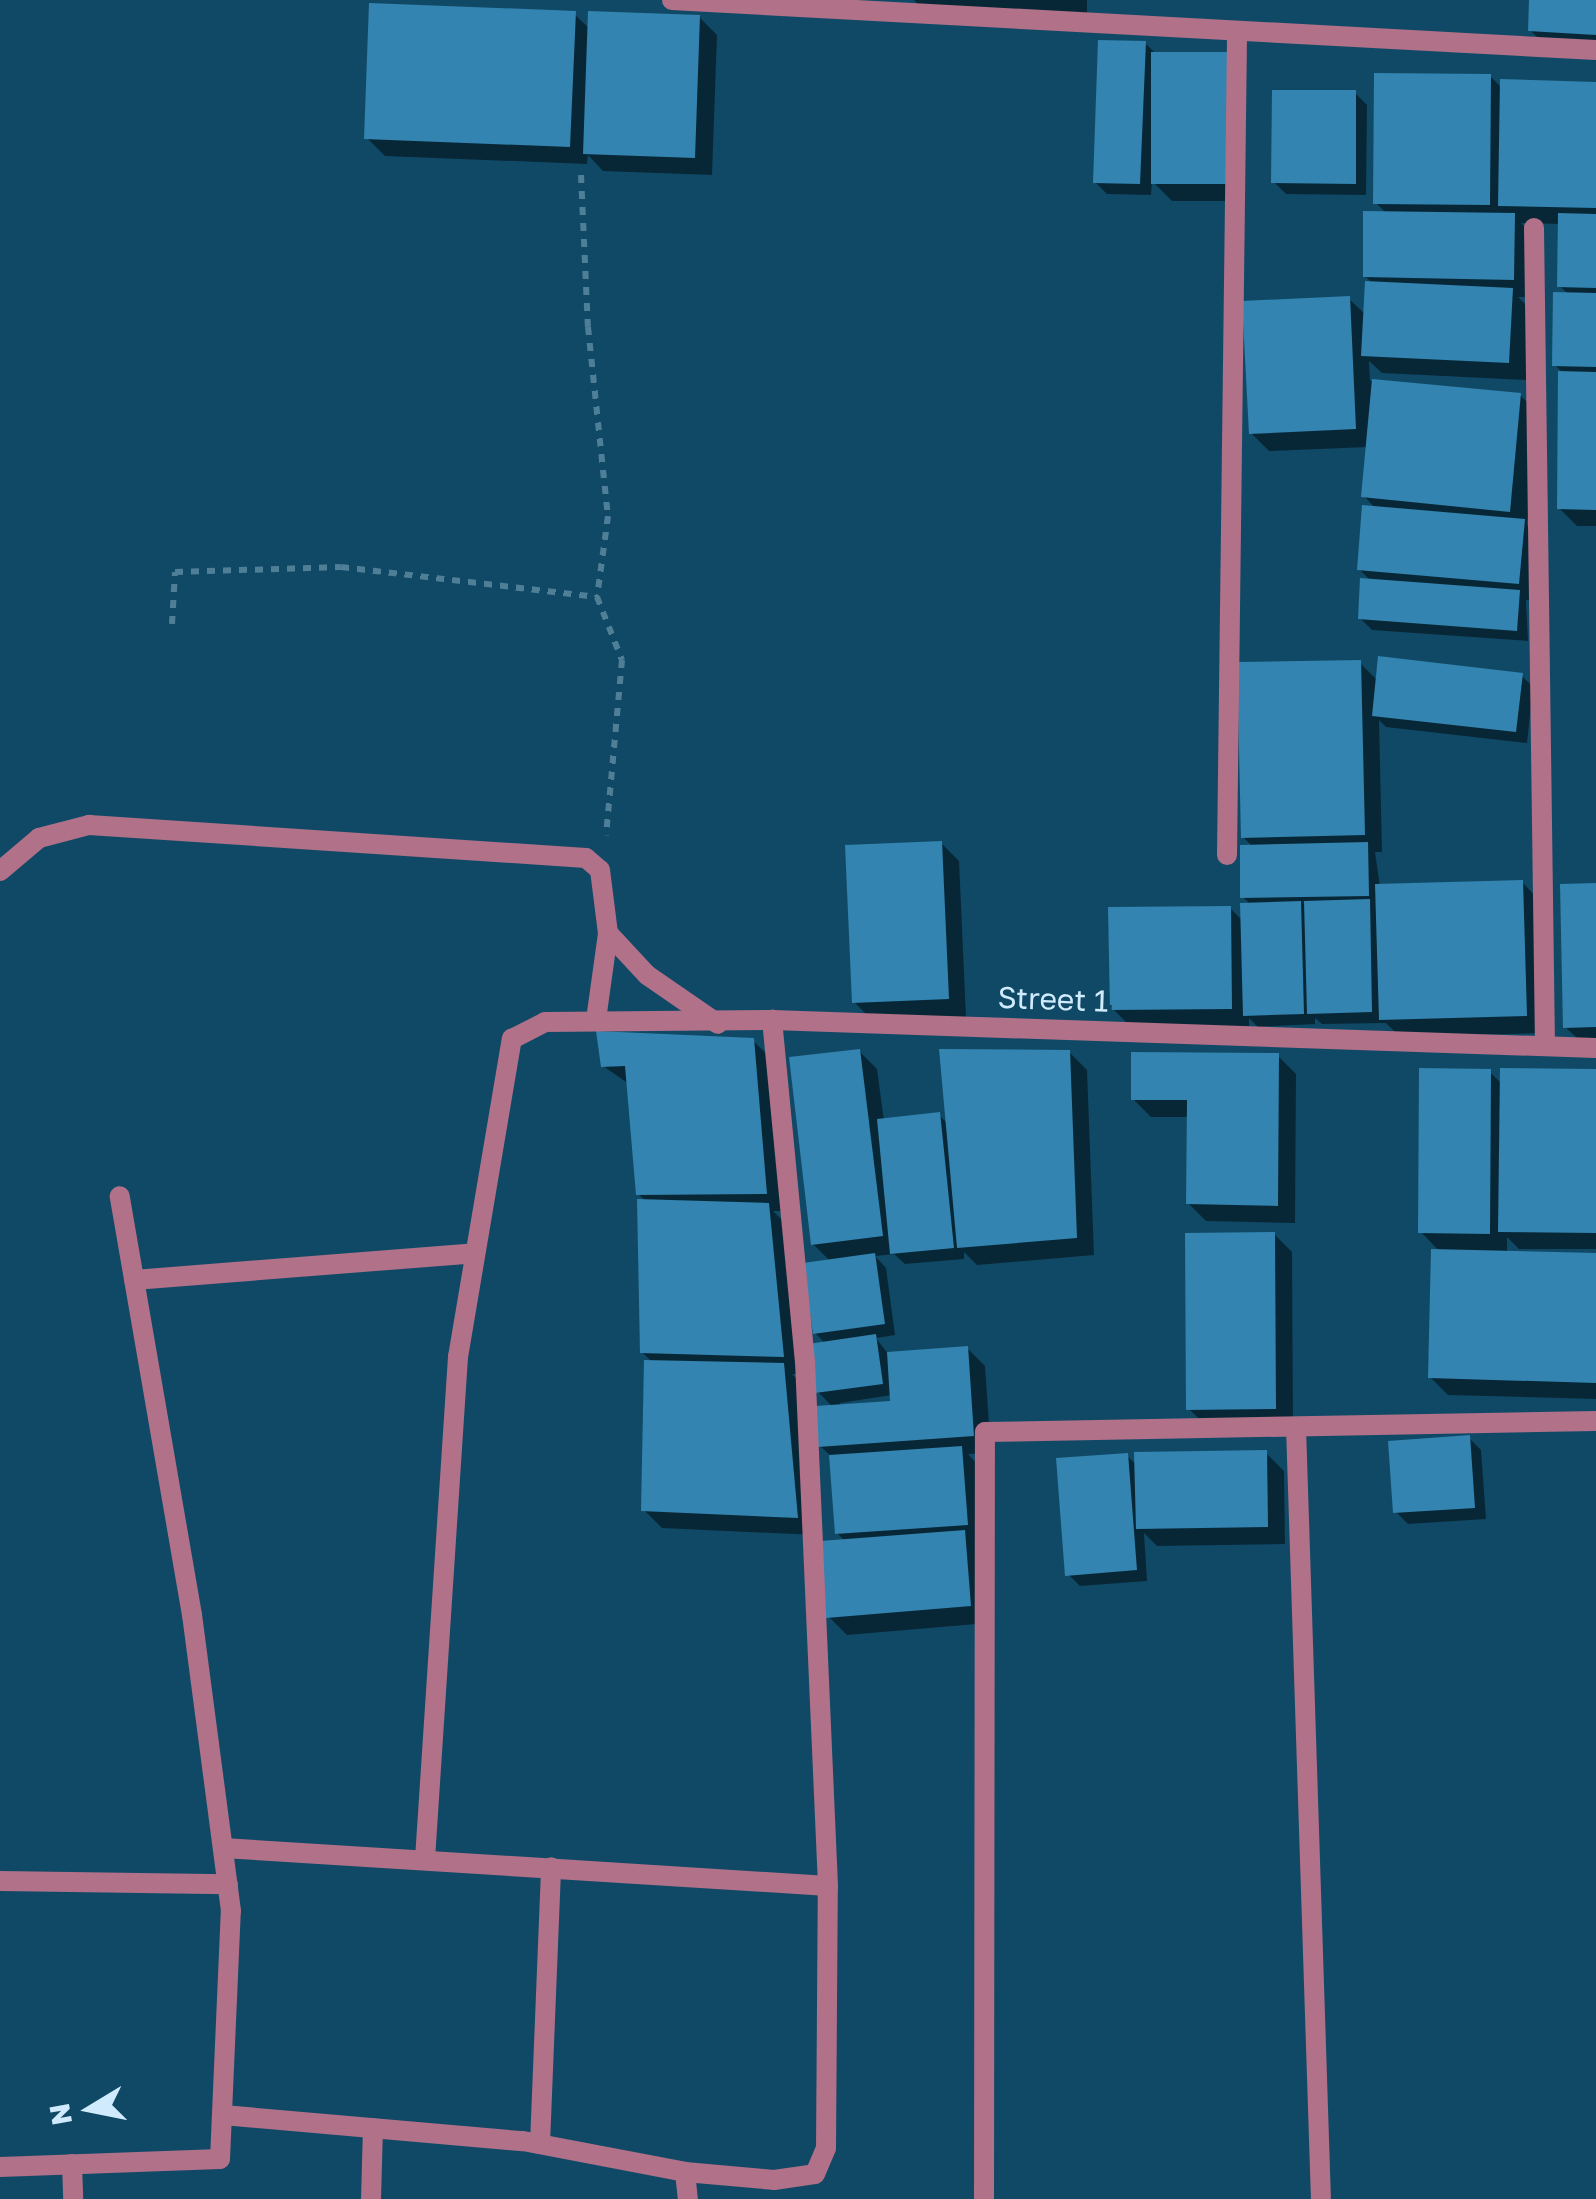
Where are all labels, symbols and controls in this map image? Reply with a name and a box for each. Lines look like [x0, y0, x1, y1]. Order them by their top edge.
street label: Street 1 [997, 979, 1109, 1019]
north arrow [40, 2059, 140, 2159]
text: N [42, 2101, 78, 2128]

